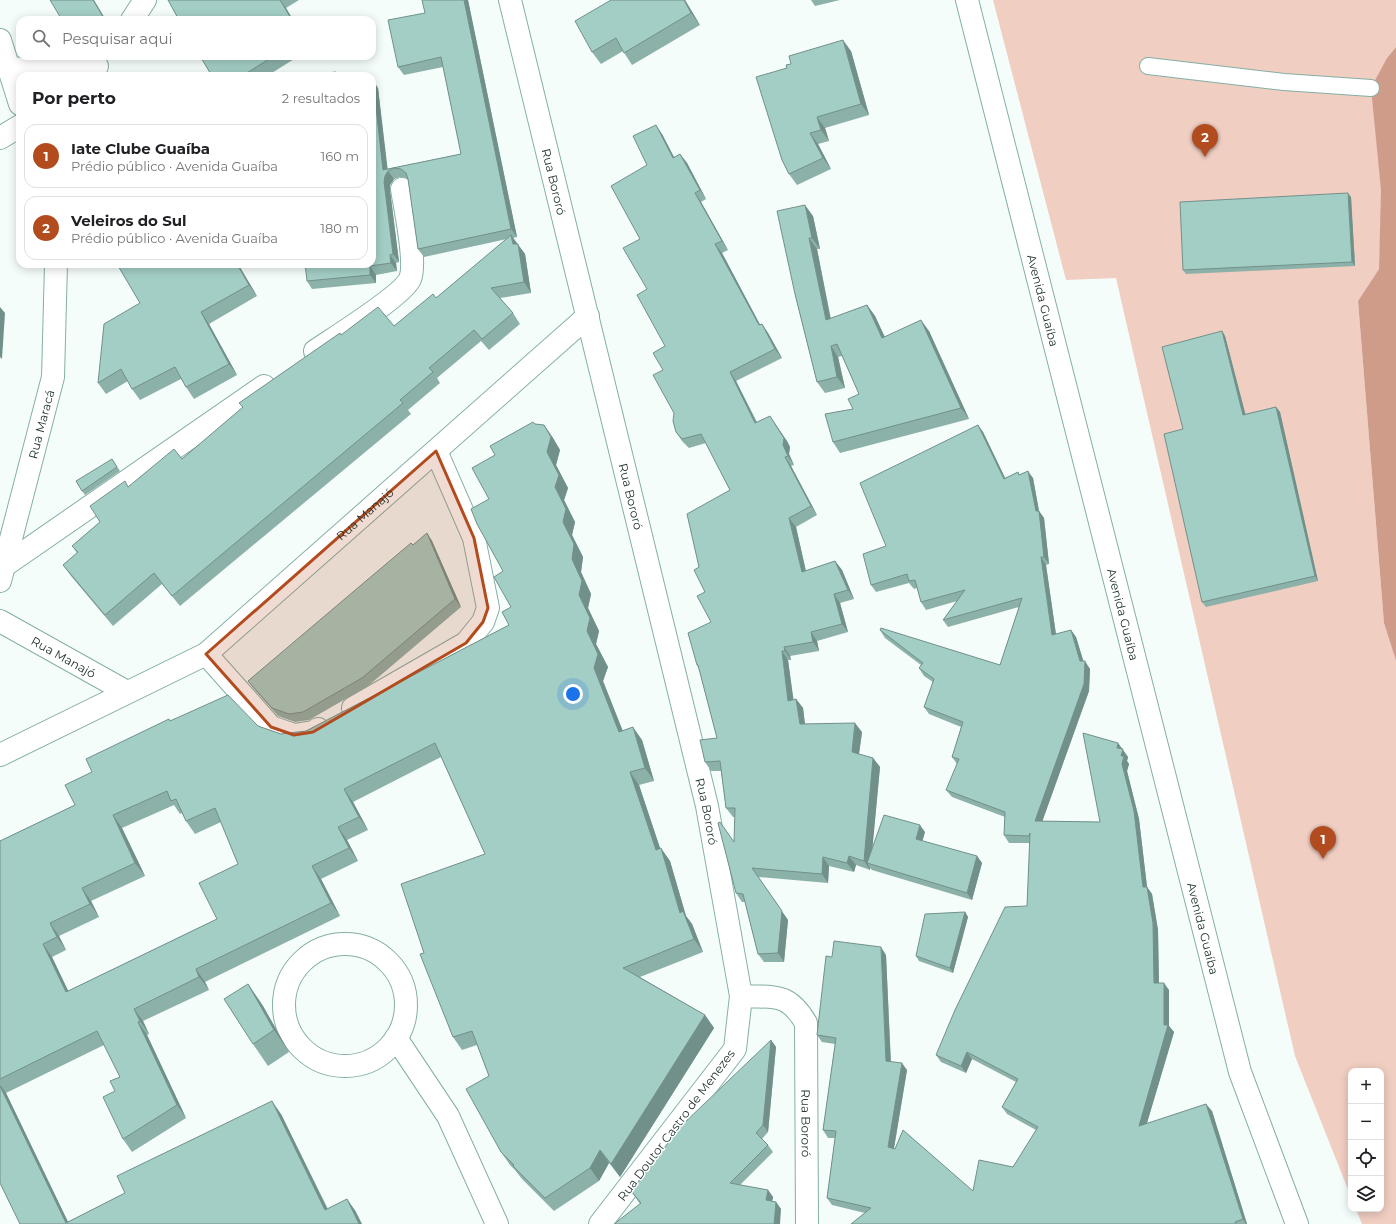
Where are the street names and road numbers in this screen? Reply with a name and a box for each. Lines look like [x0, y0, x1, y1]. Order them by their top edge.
street label: Rua Bororó [539, 147, 570, 216]
street label: Avenida Guaíba [1025, 253, 1062, 348]
street label: Rua Maracá [25, 388, 57, 460]
street label: Rua Bororó [616, 462, 647, 531]
street label: Rua Manajó [333, 484, 396, 543]
street label: Avenida Guaíba [1105, 567, 1142, 662]
street label: Rua Manajó [29, 633, 99, 681]
street label: Rua Bororó [693, 776, 721, 846]
street label: Avenida Guaíba [1184, 881, 1222, 976]
street label: Rua Doutor Castro de Menezes [614, 1046, 738, 1204]
street label: Rua Bororó [799, 1089, 814, 1157]

